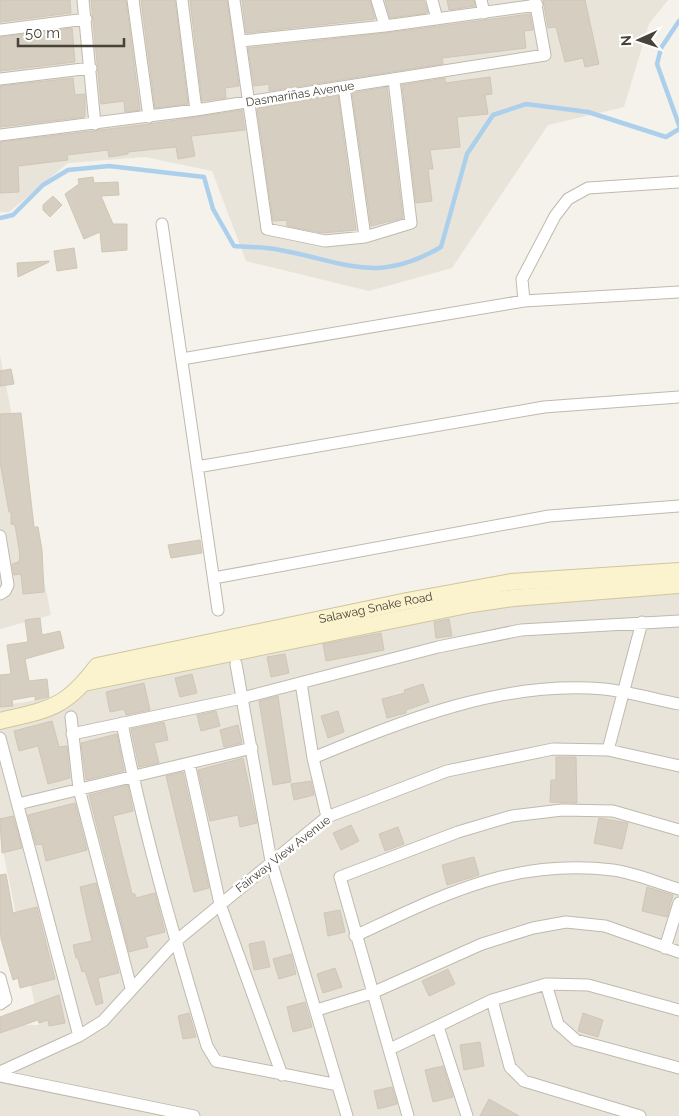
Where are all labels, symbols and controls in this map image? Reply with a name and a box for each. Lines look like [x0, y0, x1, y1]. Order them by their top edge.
scale bar [18, 15, 124, 47]
north arrow [614, 15, 664, 65]
text: 50 m [25, 24, 60, 42]
text: N [618, 35, 634, 46]
street label: Dasmariñas Avenue [245, 79, 355, 109]
street label: Salawag Snake Road [318, 589, 434, 626]
street label: Fairway View Avenue [233, 813, 333, 895]

